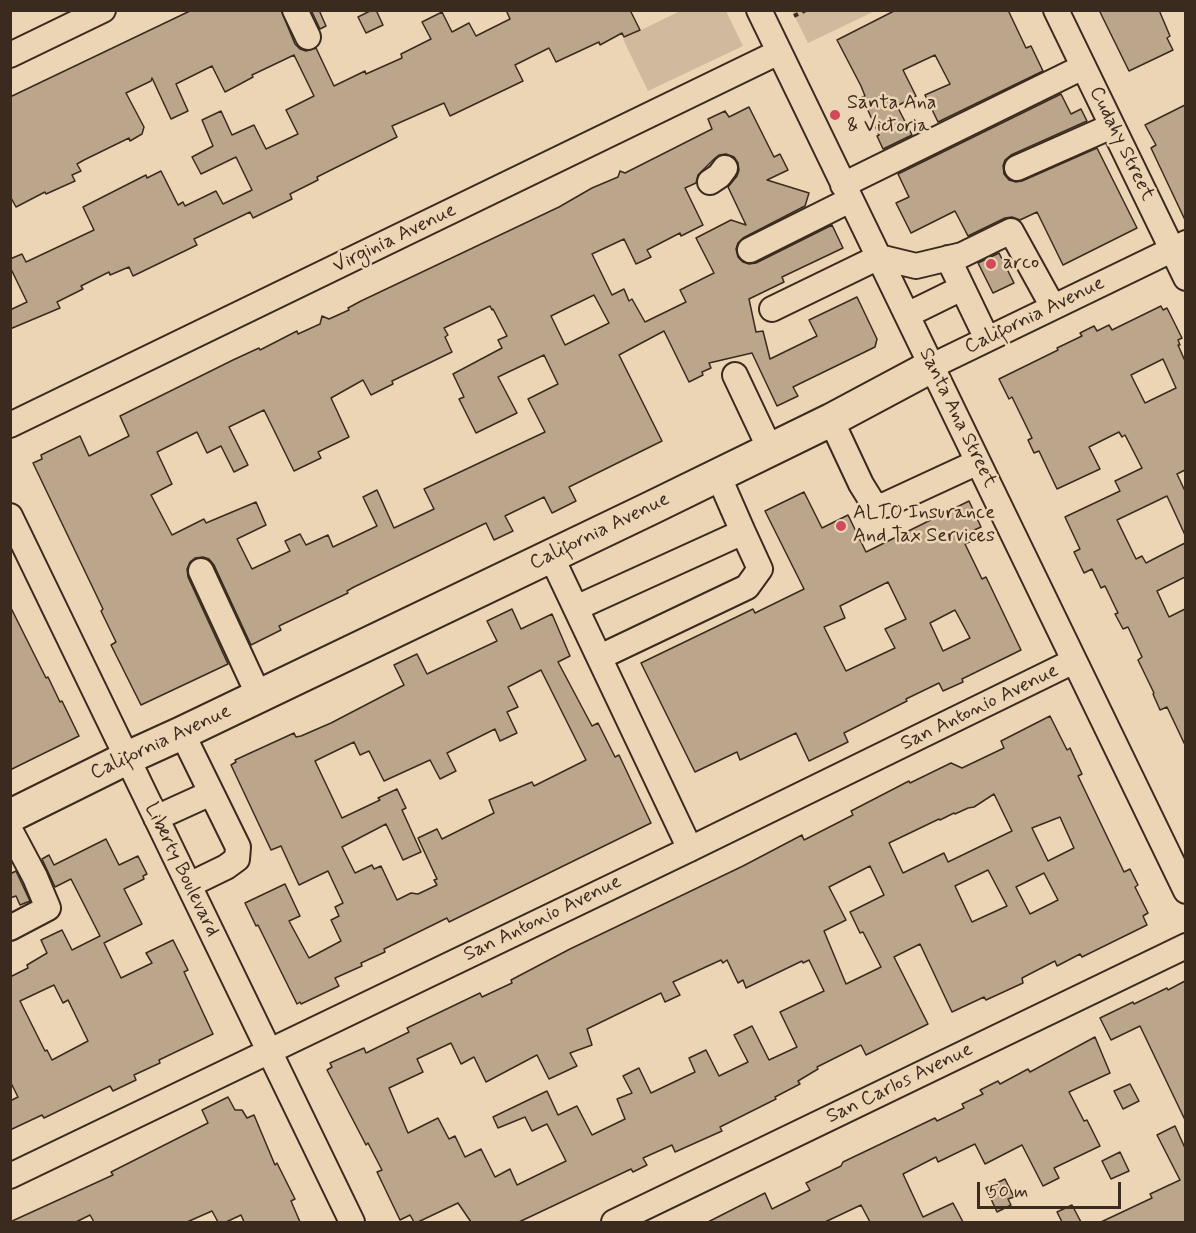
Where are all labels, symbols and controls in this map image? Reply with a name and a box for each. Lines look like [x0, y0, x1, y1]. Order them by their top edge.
street label: Cudahy Street [1083, 83, 1159, 205]
place label: Santa Ana & Victoria [847, 92, 937, 139]
marker: Santa Ana & Victoria [828, 108, 842, 122]
street label: Virginia Avenue [329, 199, 461, 279]
place label: arco [1003, 252, 1039, 276]
marker: arco [984, 257, 998, 271]
street label: California Avenue [961, 272, 1109, 360]
street label: Santa Ana Street [913, 344, 1001, 492]
street label: California Avenue [526, 488, 674, 576]
place label: ALTO Insurance And Tax Services [853, 502, 995, 549]
marker: ALTO Insurance And Tax Services [834, 519, 848, 533]
street label: San Antonio Avenue [897, 659, 1063, 757]
street label: California Avenue [87, 700, 235, 786]
street label: Liberty Boulevard [138, 799, 224, 941]
street label: San Antonio Avenue [460, 870, 626, 968]
street label: San Carlos Avenue [823, 1038, 977, 1130]
scale bar [980, 1170, 1124, 1208]
text: 50 m [988, 1180, 1028, 1204]

